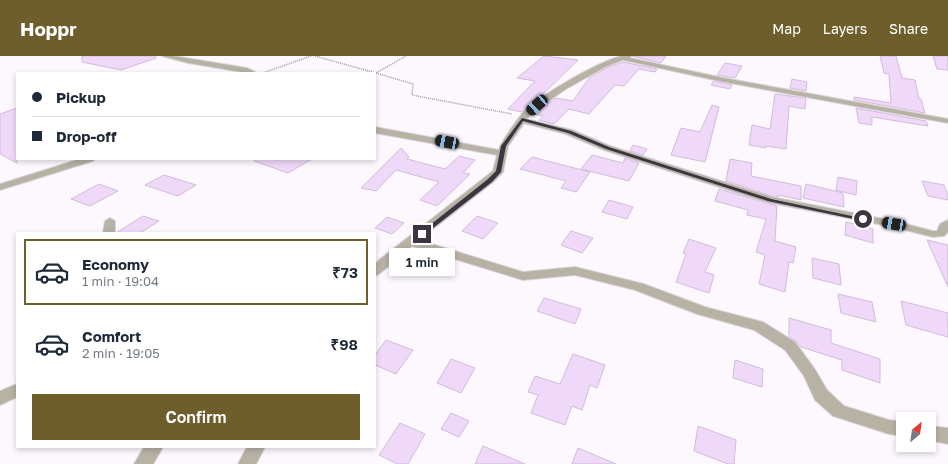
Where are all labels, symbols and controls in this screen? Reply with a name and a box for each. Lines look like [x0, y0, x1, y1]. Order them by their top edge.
text: Hoppr [20, 17, 77, 40]
text: Map [772, 20, 801, 37]
text: Layers [823, 20, 867, 37]
text: Share [889, 20, 928, 37]
text: Pickup [56, 88, 106, 106]
car [524, 93, 550, 117]
text: Drop-off [56, 127, 116, 145]
car [434, 134, 460, 150]
route start [854, 210, 872, 228]
car [881, 216, 907, 232]
route end [413, 225, 431, 243]
callout: 1 min [389, 248, 455, 276]
icon: car [34, 254, 70, 290]
text: 1 min [406, 254, 438, 270]
text: Economy [82, 255, 149, 273]
text: ₹73 [332, 263, 358, 281]
text: 1 min · 19:04 [82, 273, 159, 289]
icon: car [34, 326, 70, 362]
text: Comfort [82, 327, 141, 345]
text: ₹98 [331, 335, 358, 353]
text: 2 min · 19:05 [82, 345, 160, 361]
button: Confirm [32, 394, 360, 440]
north arrow [896, 412, 936, 452]
map controls [896, 412, 936, 452]

